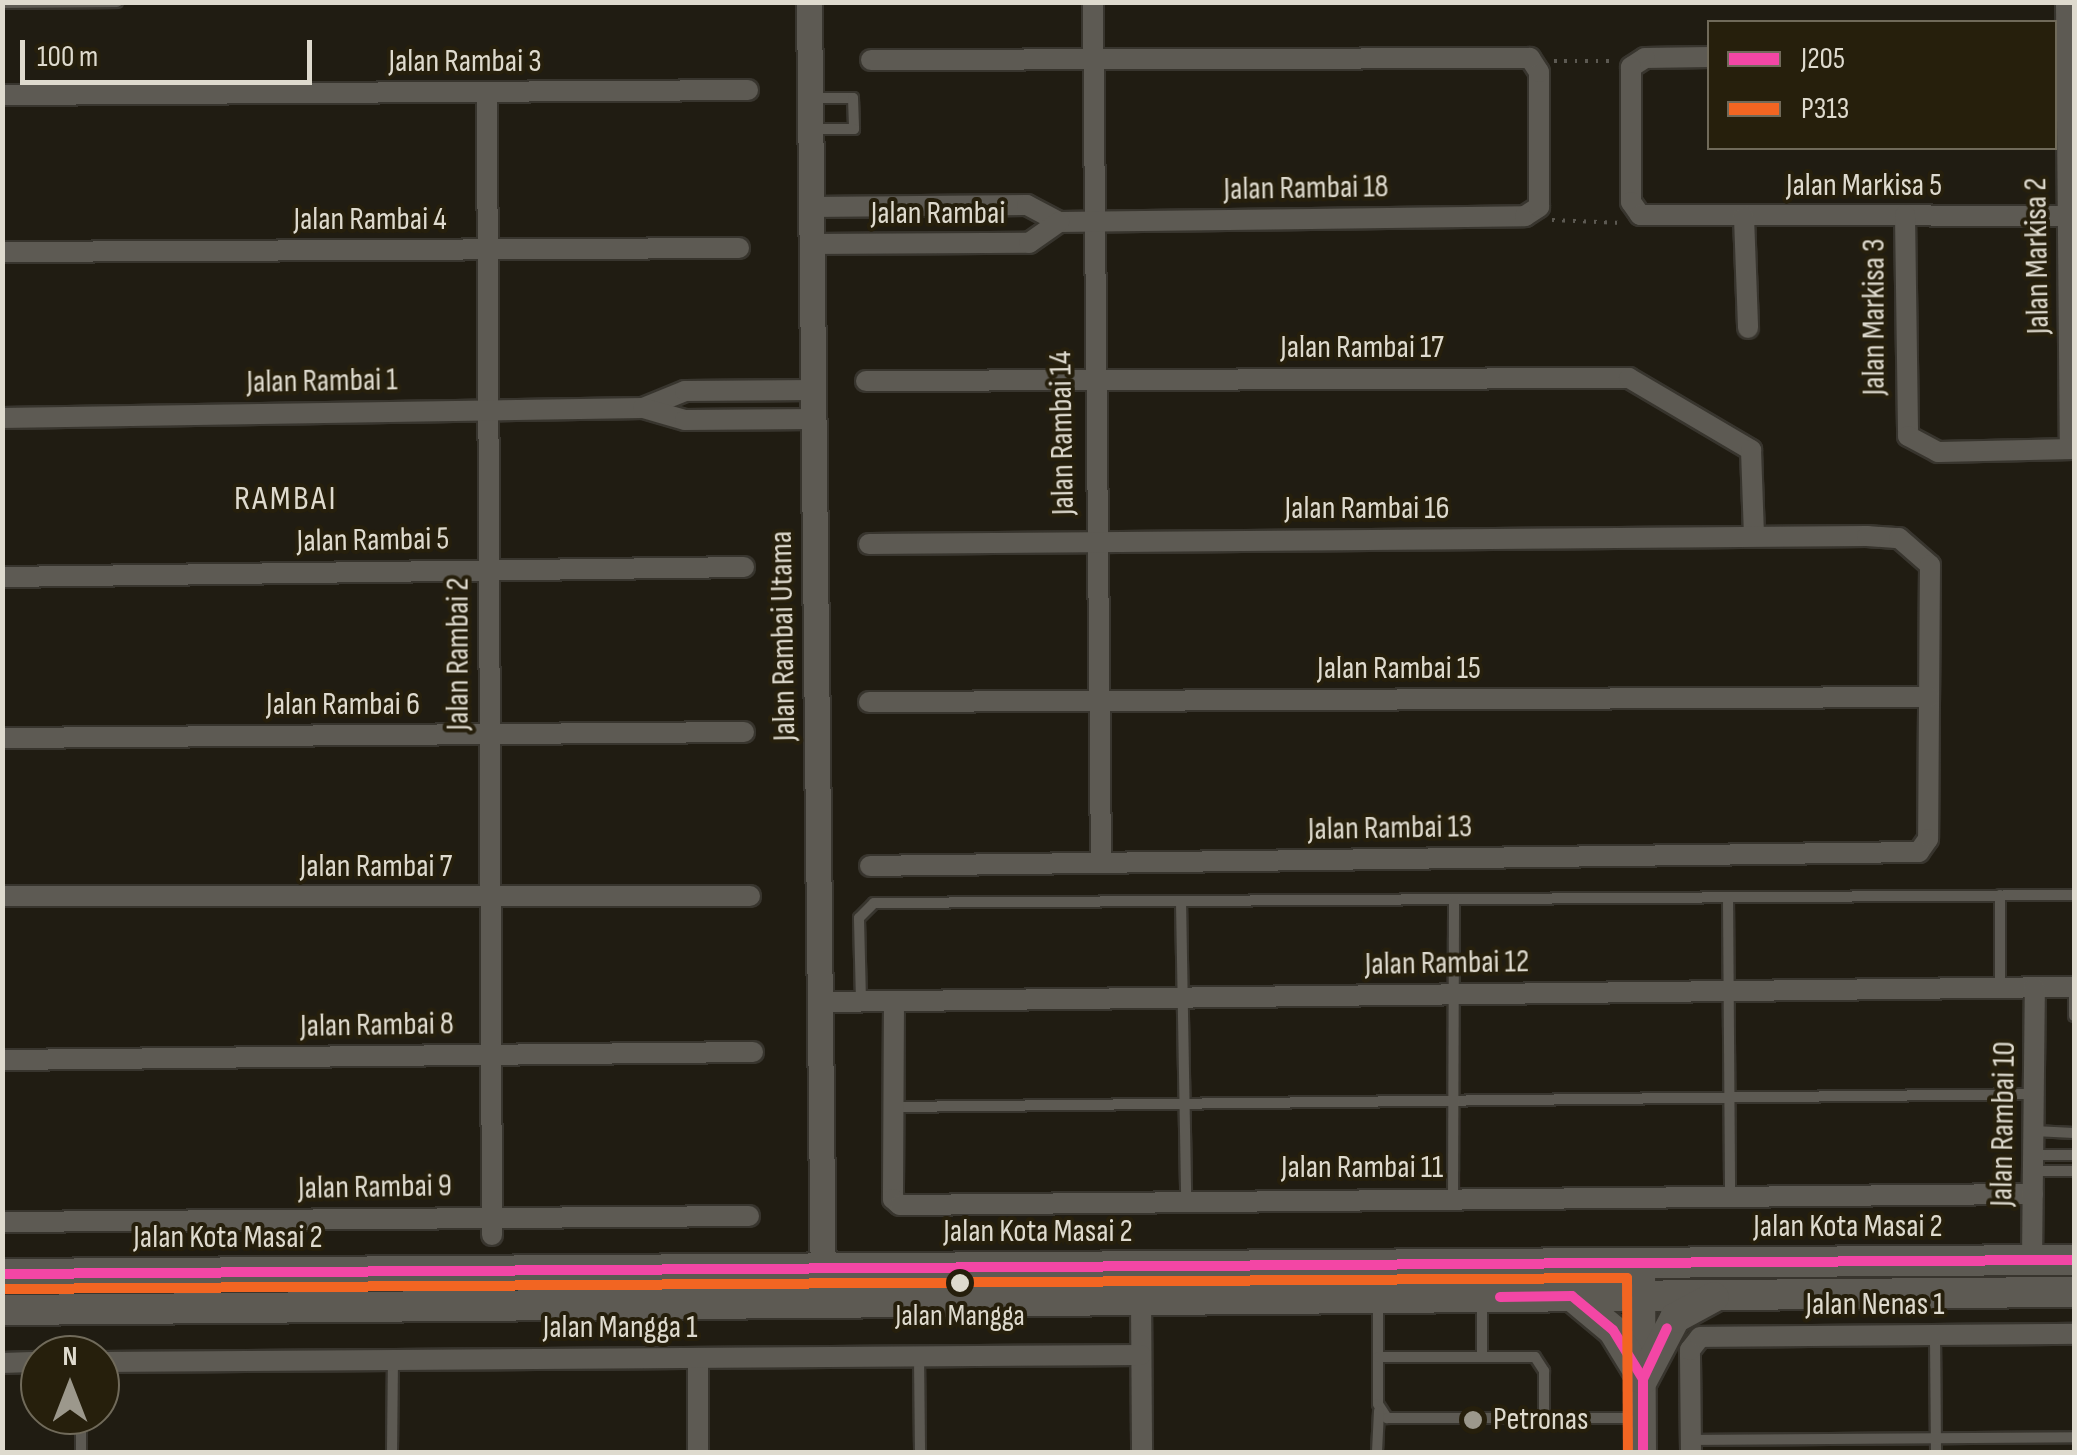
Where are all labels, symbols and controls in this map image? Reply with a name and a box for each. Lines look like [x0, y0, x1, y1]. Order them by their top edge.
scale bar [25, 20, 318, 82]
legend [1707, 20, 2057, 150]
text: 100 m [37, 39, 98, 75]
text: J205 [1801, 41, 1845, 77]
street label: Jalan Rambai 3 [388, 43, 542, 81]
text: P313 [1801, 91, 1849, 127]
street label: Jalan Markisa 5 [1786, 167, 1942, 205]
street label: Jalan Rambai 18 [1223, 168, 1389, 210]
street label: Jalan Markisa 2 [2017, 177, 2059, 335]
street label: Jalan Rambai [871, 195, 1005, 233]
street label: Jalan Rambai 4 [293, 201, 447, 239]
street label: Jalan Markisa 3 [1856, 239, 1894, 395]
street label: Jalan Rambai 17 [1280, 329, 1444, 367]
street label: Jalan Rambai 14 [1042, 351, 1084, 515]
street label: Jalan Rambai 1 [246, 361, 398, 403]
district label: RAMBAI [234, 478, 338, 520]
street label: Jalan Rambai 16 [1285, 490, 1449, 528]
street label: Jalan Rambai 5 [296, 520, 450, 562]
street label: Jalan Rambai Utama [763, 530, 805, 742]
street label: Jalan Rambai 2 [440, 578, 478, 730]
street label: Jalan Rambai 15 [1317, 650, 1481, 688]
street label: Jalan Rambai 6 [266, 686, 420, 724]
street label: Jalan Rambai 13 [1307, 808, 1473, 850]
street label: Jalan Rambai 7 [300, 848, 452, 886]
street label: Jalan Rambai 12 [1364, 943, 1530, 985]
street label: Jalan Rambai 8 [300, 1005, 454, 1047]
street label: Jalan Rambai 10 [1983, 1041, 2025, 1207]
street label: Jalan Rambai 11 [1281, 1149, 1443, 1187]
street label: Jalan Rambai 9 [298, 1167, 452, 1209]
street label: Jalan Kota Masai 2 [1753, 1208, 1943, 1246]
street label: Jalan Kota Masai 2 [943, 1213, 1133, 1251]
street label: Jalan Kota Masai 2 [133, 1219, 323, 1257]
marker: Jalan Mangga [950, 1273, 970, 1293]
street label: Jalan Nenas 1 [1806, 1286, 1944, 1324]
place label: Jalan Mangga [895, 1298, 1025, 1334]
street label: Jalan Mangga 1 [543, 1309, 697, 1347]
north arrow [20, 1335, 120, 1435]
text: N [63, 1340, 77, 1373]
place label: Petronas [1493, 1401, 1588, 1439]
marker: Petronas [1462, 1409, 1484, 1431]

